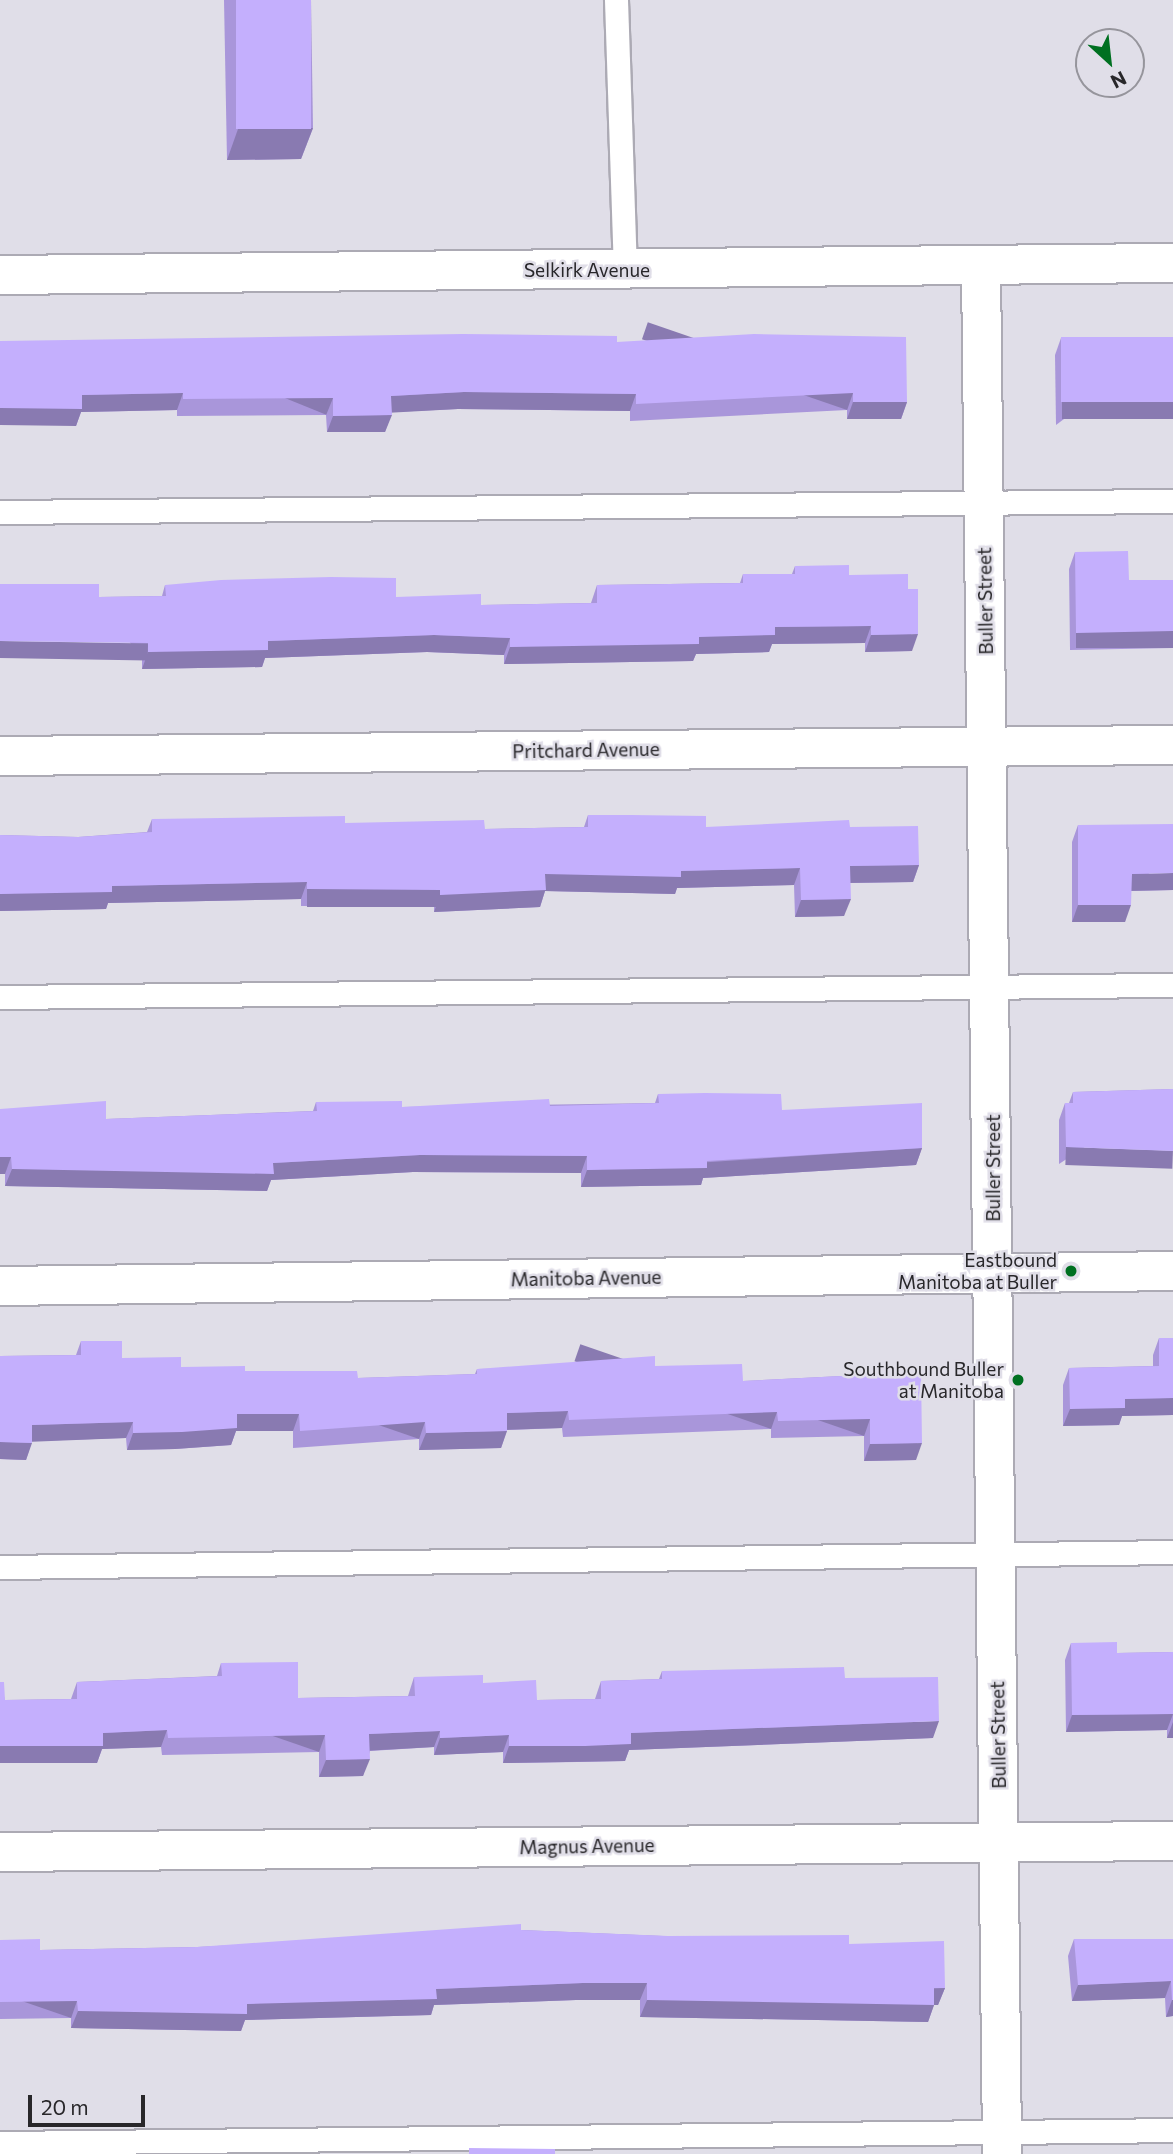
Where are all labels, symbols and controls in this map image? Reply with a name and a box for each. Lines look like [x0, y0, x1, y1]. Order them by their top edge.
north arrow [1075, 28, 1145, 98]
text: N [1107, 67, 1130, 94]
street label: Selkirk Avenue [524, 259, 650, 281]
street label: Buller Street [973, 547, 997, 655]
street label: Pritchard Avenue [512, 737, 660, 763]
street label: Buller Street [982, 1114, 1004, 1222]
place label: Eastbound Manitoba at Buller [898, 1249, 1057, 1293]
marker: Eastbound Manitoba at Buller [1063, 1263, 1079, 1279]
street label: Manitoba Avenue [510, 1265, 662, 1291]
place label: Southbound Buller at Manitoba [843, 1358, 1004, 1402]
marker: Southbound Buller at Manitoba [1010, 1372, 1026, 1388]
street label: Buller Street [986, 1681, 1010, 1789]
street label: Magnus Avenue [519, 1833, 655, 1859]
scale bar [32, 2080, 149, 2124]
text: 20 m [41, 2094, 89, 2119]

